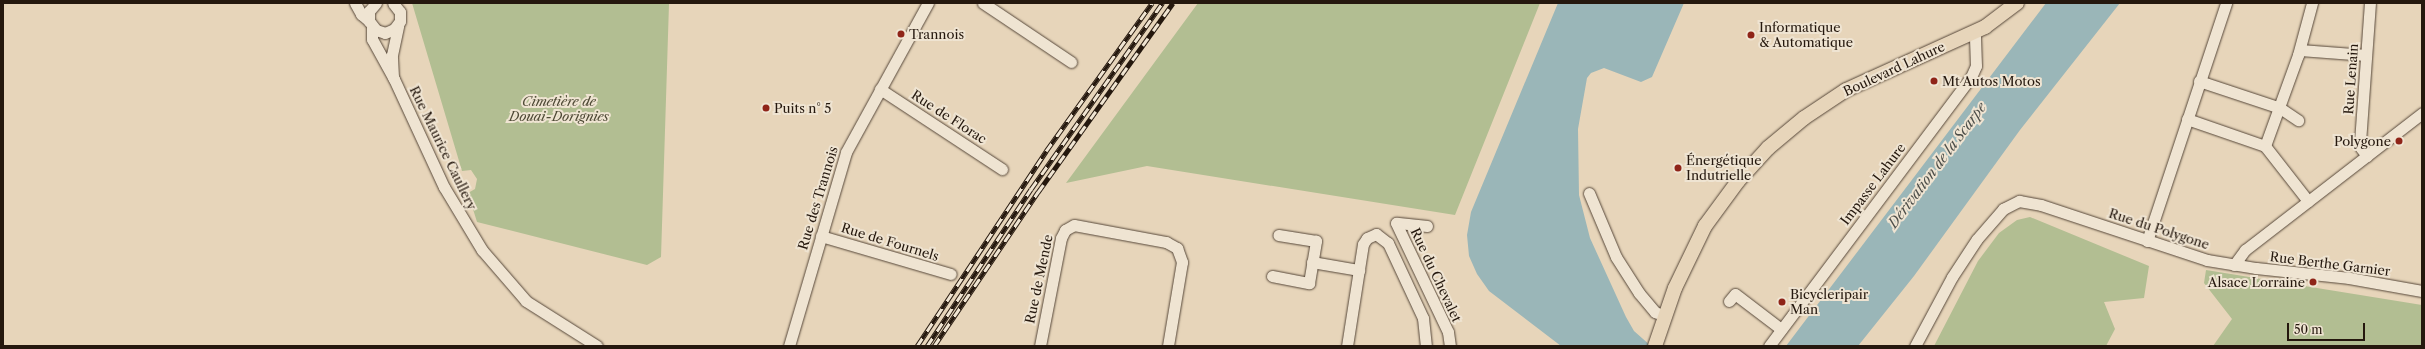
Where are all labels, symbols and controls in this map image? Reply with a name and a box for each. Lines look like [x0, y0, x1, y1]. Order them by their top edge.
place label: Informatique & Automatique [1759, 20, 1854, 51]
place label: Trannois [909, 26, 964, 42]
marker: Trannois [896, 29, 906, 39]
marker: Informatique & Automatique [1746, 30, 1756, 40]
street label: Boulevard Lahure [1841, 39, 1947, 99]
street label: Rue Lenain [2341, 43, 2361, 115]
place label: Mt Autos Motos [1942, 73, 2041, 89]
marker: Mt Autos Motos [1929, 76, 1939, 86]
street label: Rue Maurice Caullery [406, 84, 480, 212]
street label: Rue de Florac [909, 87, 989, 147]
park label: Cimetière de Douai-Dorignies [509, 94, 609, 125]
water label: Dérivation de la Scarpe [1884, 99, 1990, 231]
place label: Puits n° 5 [774, 100, 831, 116]
marker: Puits n° 5 [761, 103, 771, 113]
place label: Polygone [2334, 133, 2391, 149]
marker: Polygone [2394, 136, 2404, 146]
street label: Impasse Lahure [1837, 140, 1909, 228]
street label: Rue des Trannois [795, 144, 841, 252]
place label: Énergétique Indutrielle [1686, 153, 1762, 184]
marker: Énergétique Indutrielle [1673, 163, 1683, 173]
street label: Rue du Polygone [2107, 205, 2211, 253]
street label: Rue de Fournels [839, 220, 941, 264]
street label: Rue du Chevalet [1407, 225, 1465, 325]
street label: Rue de Mende [1022, 233, 1056, 325]
street label: Rue Berthe Garnier [2269, 249, 2391, 279]
place label: Alsace Lorraine [2208, 274, 2305, 290]
marker: Alsace Lorraine [2308, 277, 2318, 287]
place label: Bicycleripair Man [1790, 287, 1868, 318]
marker: Bicycleripair Man [1777, 297, 1787, 307]
scale bar [2289, 315, 2367, 341]
text: 50 m [2294, 322, 2323, 337]

